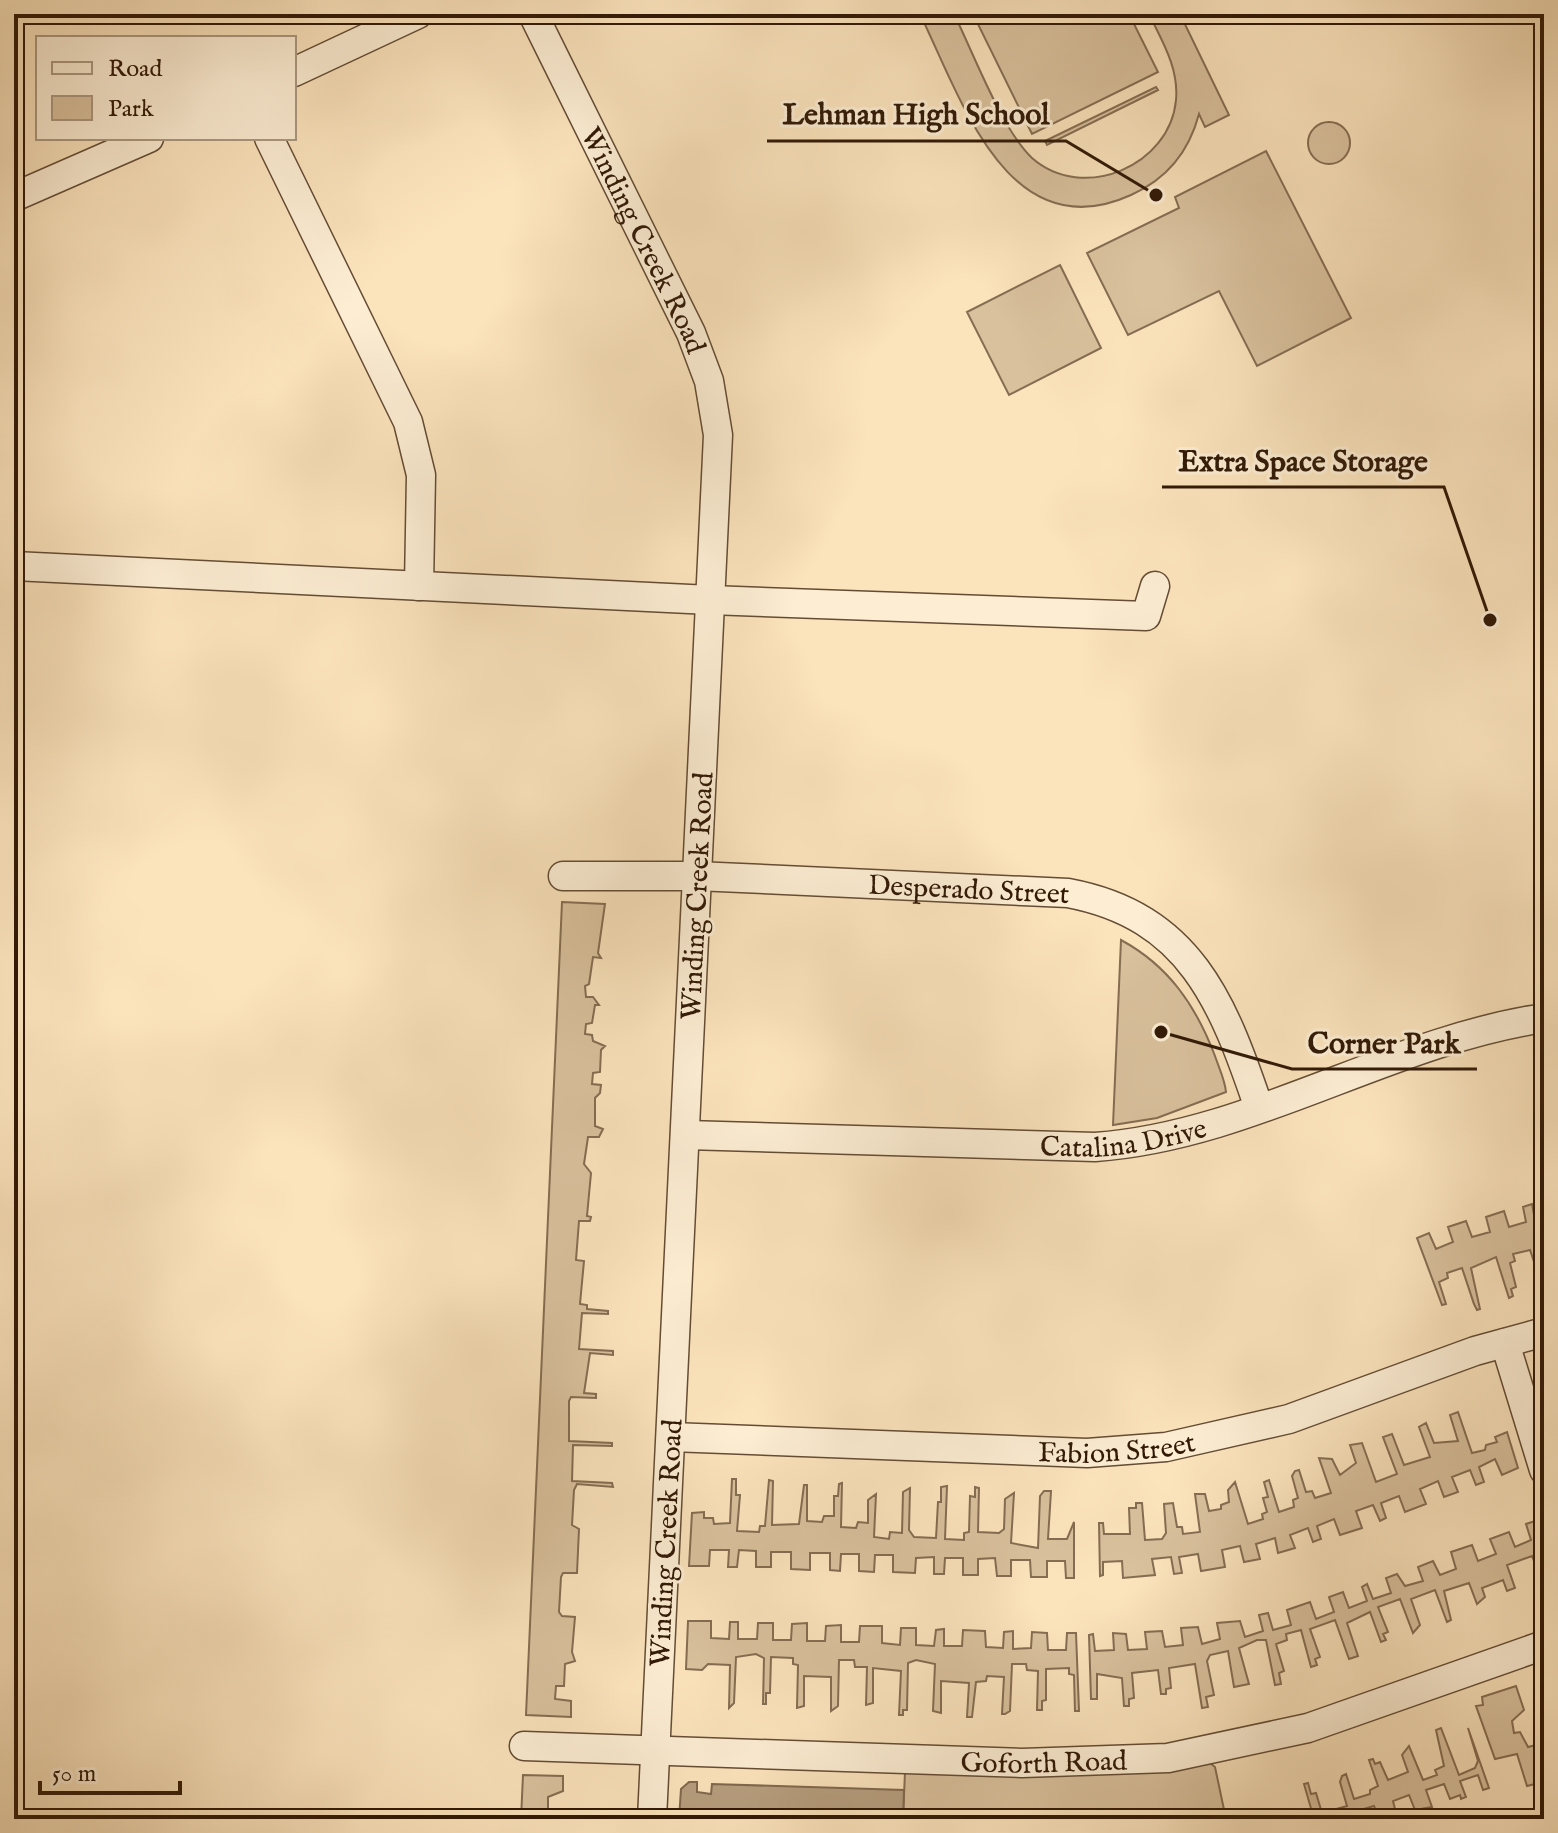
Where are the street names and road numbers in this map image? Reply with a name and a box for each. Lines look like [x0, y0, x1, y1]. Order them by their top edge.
street label: Winding Creek Road [572, 122, 712, 359]
street label: Winding Creek Road [675, 771, 722, 1021]
street label: Desperado Street [867, 869, 1070, 913]
street label: Catalina Drive [1040, 1112, 1211, 1167]
street label: Winding Creek Road [644, 1418, 691, 1668]
street label: Fabion Street [1037, 1426, 1199, 1473]
street label: Goforth Road [960, 1744, 1128, 1783]

